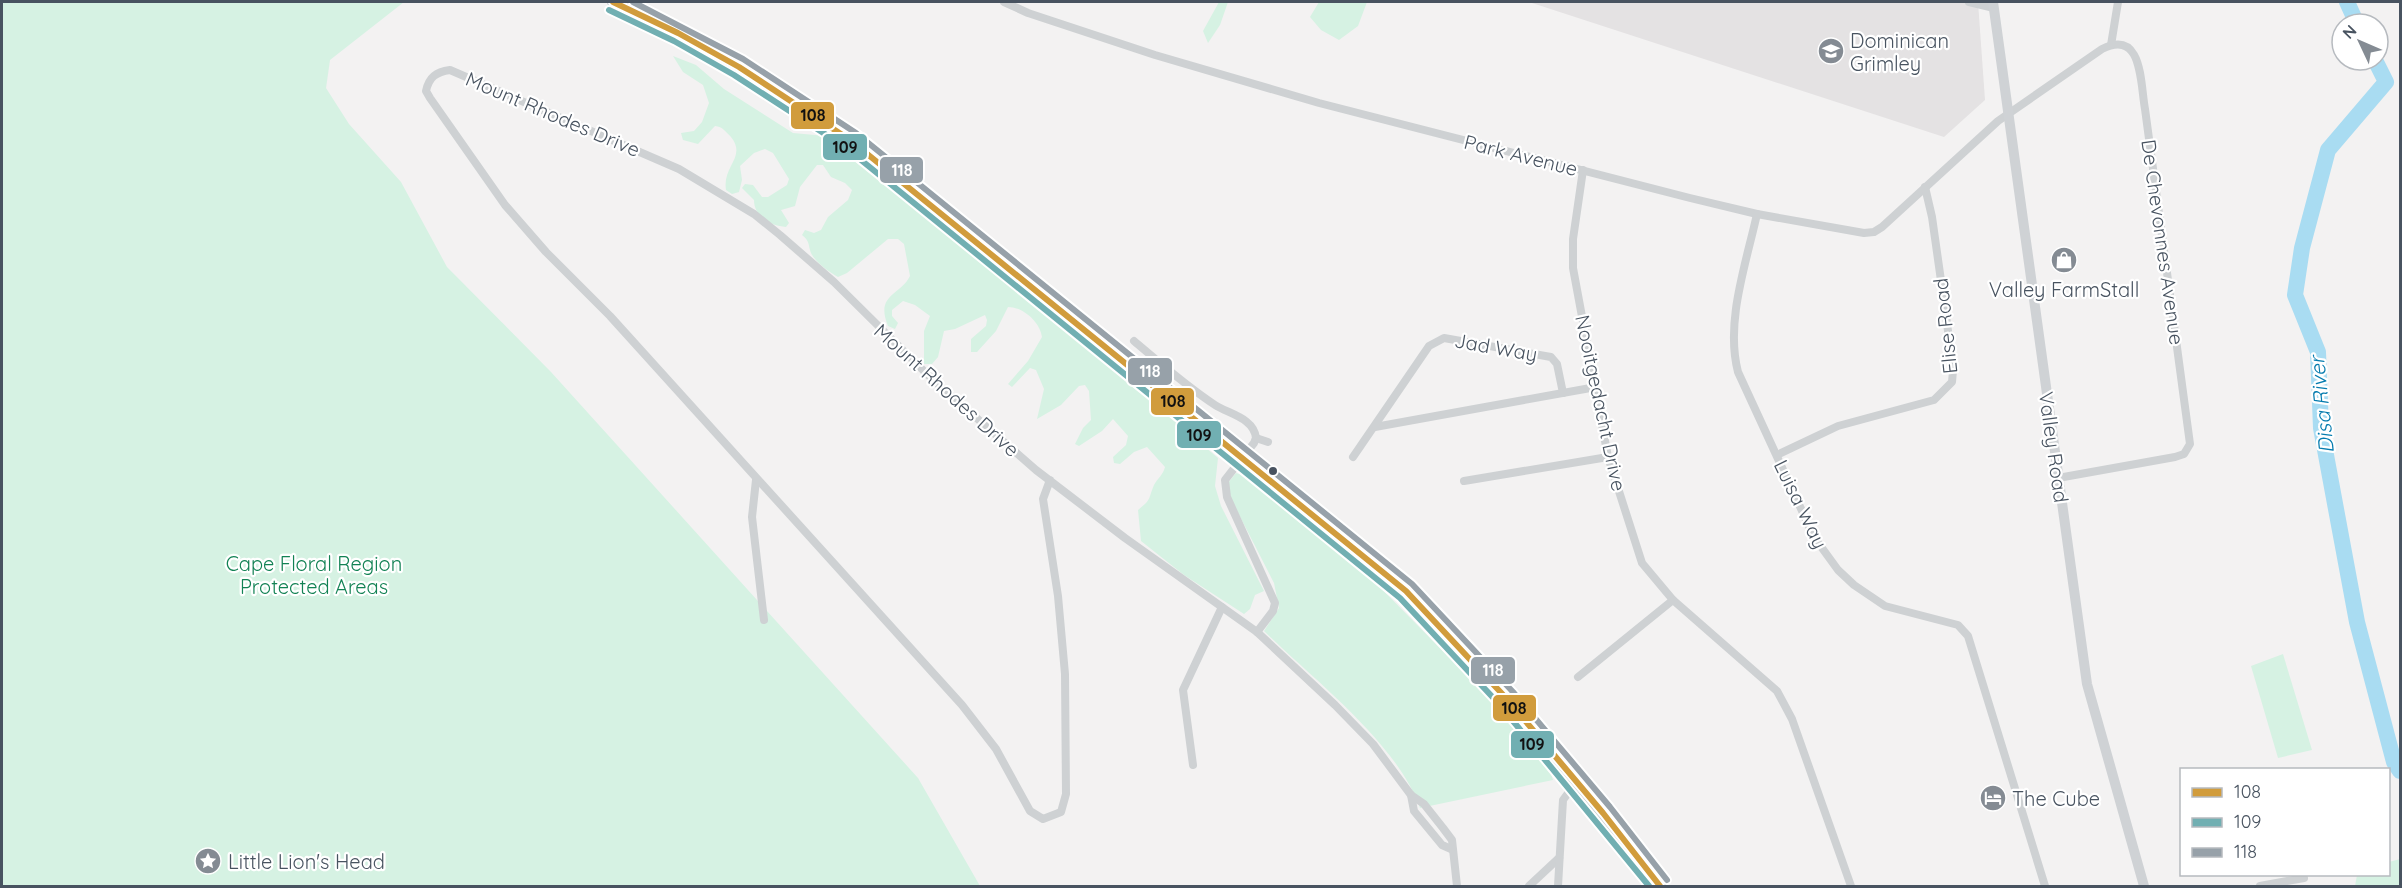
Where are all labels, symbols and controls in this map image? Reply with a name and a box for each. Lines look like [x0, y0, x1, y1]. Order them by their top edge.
north arrow [2330, 12, 2390, 72]
text: N [2338, 20, 2360, 43]
place label: Dominican Grimley [1850, 28, 1949, 76]
school or university icon: Dominican Grimley [1816, 36, 1846, 66]
street label: Mount Rhodes Drive [462, 66, 644, 162]
line badge: 108 [790, 101, 835, 130]
text: 108 [801, 105, 826, 125]
street label: Park Avenue [1462, 129, 1580, 181]
line badge: 109 [822, 133, 868, 161]
text: 109 [832, 137, 858, 157]
street label: De Chevonnes Avenue [2136, 138, 2190, 346]
line badge: 118 [879, 156, 924, 184]
text: 118 [891, 160, 913, 180]
shop icon: Valley FarmStall [2049, 245, 2079, 275]
street label: Elise Road [1928, 277, 1962, 375]
place label: Valley FarmStall [1989, 277, 2139, 302]
street label: Nooitgedacht Drive [1570, 313, 1632, 493]
street label: Mount Rhodes Drive [869, 318, 1025, 462]
street label: Jad Way [1453, 327, 1539, 367]
water label: Disa River [2303, 352, 2339, 455]
line badge: 118 [1127, 357, 1173, 386]
text: 118 [1139, 361, 1161, 381]
line badge: 108 [1150, 387, 1195, 416]
street label: Valley Road [2034, 390, 2074, 504]
text: 108 [1161, 391, 1186, 411]
line badge: 109 [1176, 420, 1222, 449]
text: 109 [1186, 425, 1212, 445]
street label: Luisa Way [1769, 455, 1833, 553]
unlabelled marker [1267, 465, 1279, 477]
park label: Cape Floral Region Protected Areas [226, 551, 402, 599]
line badge: 118 [1470, 656, 1516, 685]
text: 118 [1482, 660, 1504, 680]
line badge: 108 [1492, 694, 1537, 722]
text: 108 [1502, 698, 1527, 718]
line badge: 109 [1510, 730, 1555, 759]
text: 109 [1519, 734, 1545, 754]
legend [2180, 768, 2390, 876]
text: 108 [2234, 780, 2261, 803]
hotel icon: The Cube [1978, 783, 2008, 813]
place label: The Cube [2012, 786, 2100, 811]
text: 109 [2234, 810, 2261, 833]
text: 118 [2234, 840, 2257, 863]
place icon: Little Lion's Head [193, 846, 223, 876]
place label: Little Lion's Head [228, 849, 385, 874]

